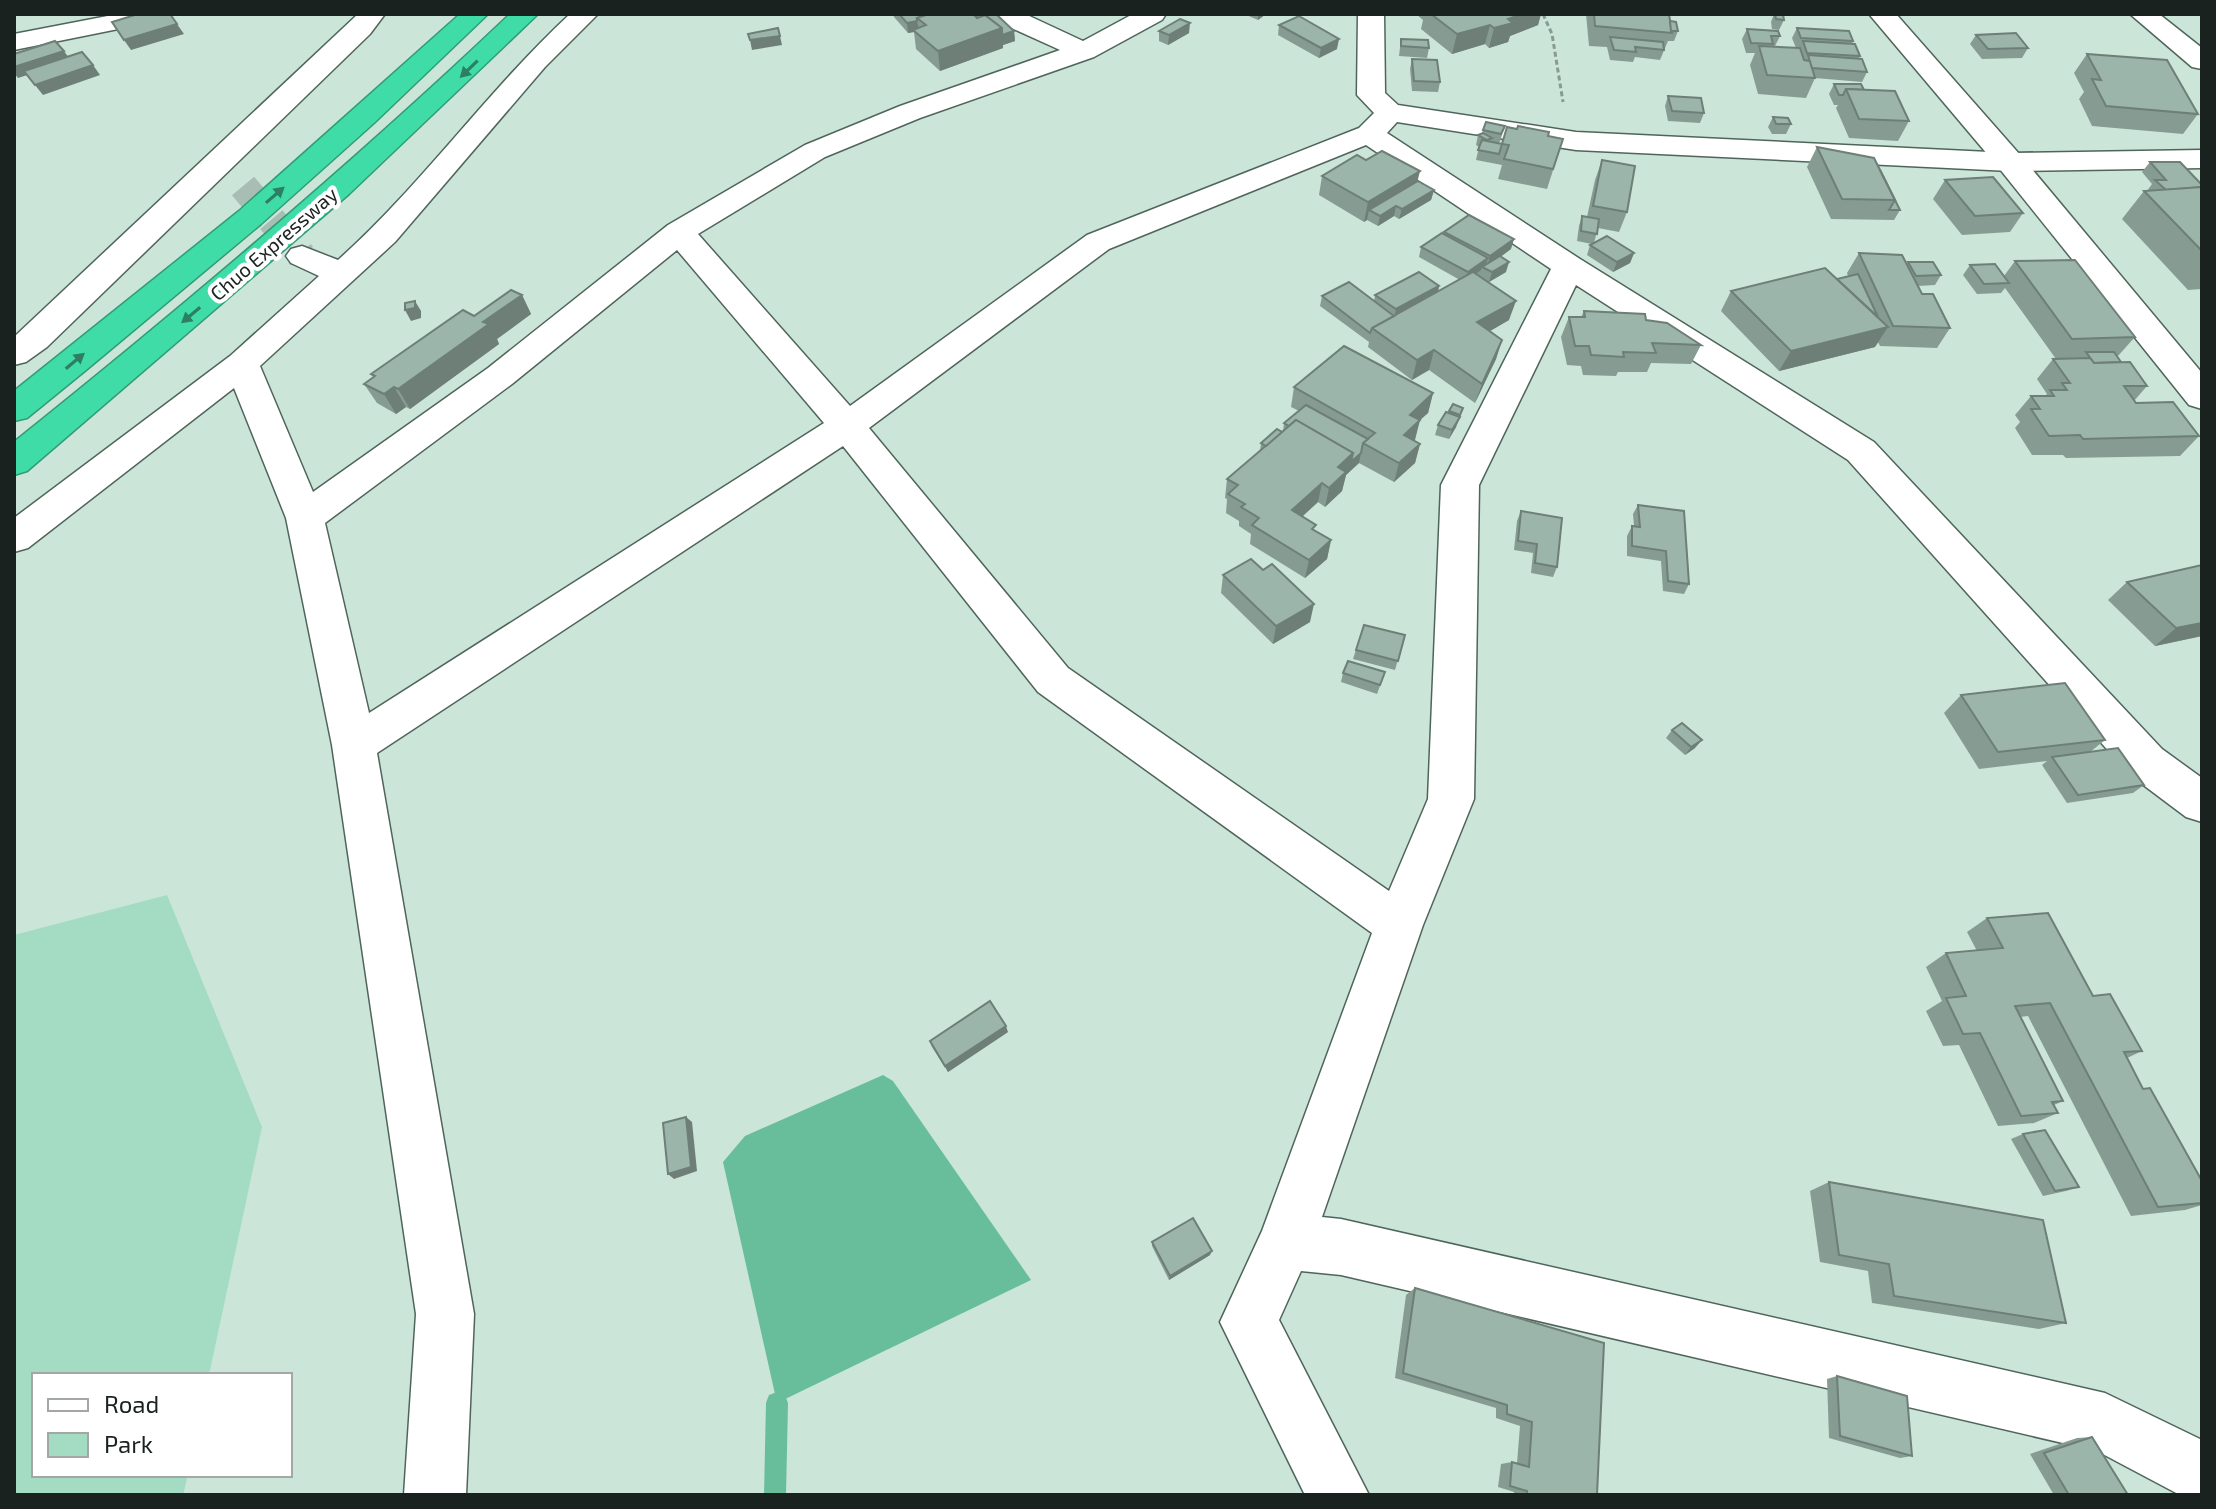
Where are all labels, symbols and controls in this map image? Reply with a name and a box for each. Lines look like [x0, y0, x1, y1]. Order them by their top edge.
one-way arrow [460, 59, 479, 77]
street label: Chuo Expressway [205, 181, 342, 305]
one-way arrow [265, 187, 285, 204]
one-way arrow [181, 306, 201, 323]
one-way arrow [65, 353, 85, 370]
legend [32, 1373, 292, 1477]
text: Road [104, 1389, 159, 1418]
text: Park [104, 1429, 153, 1458]

